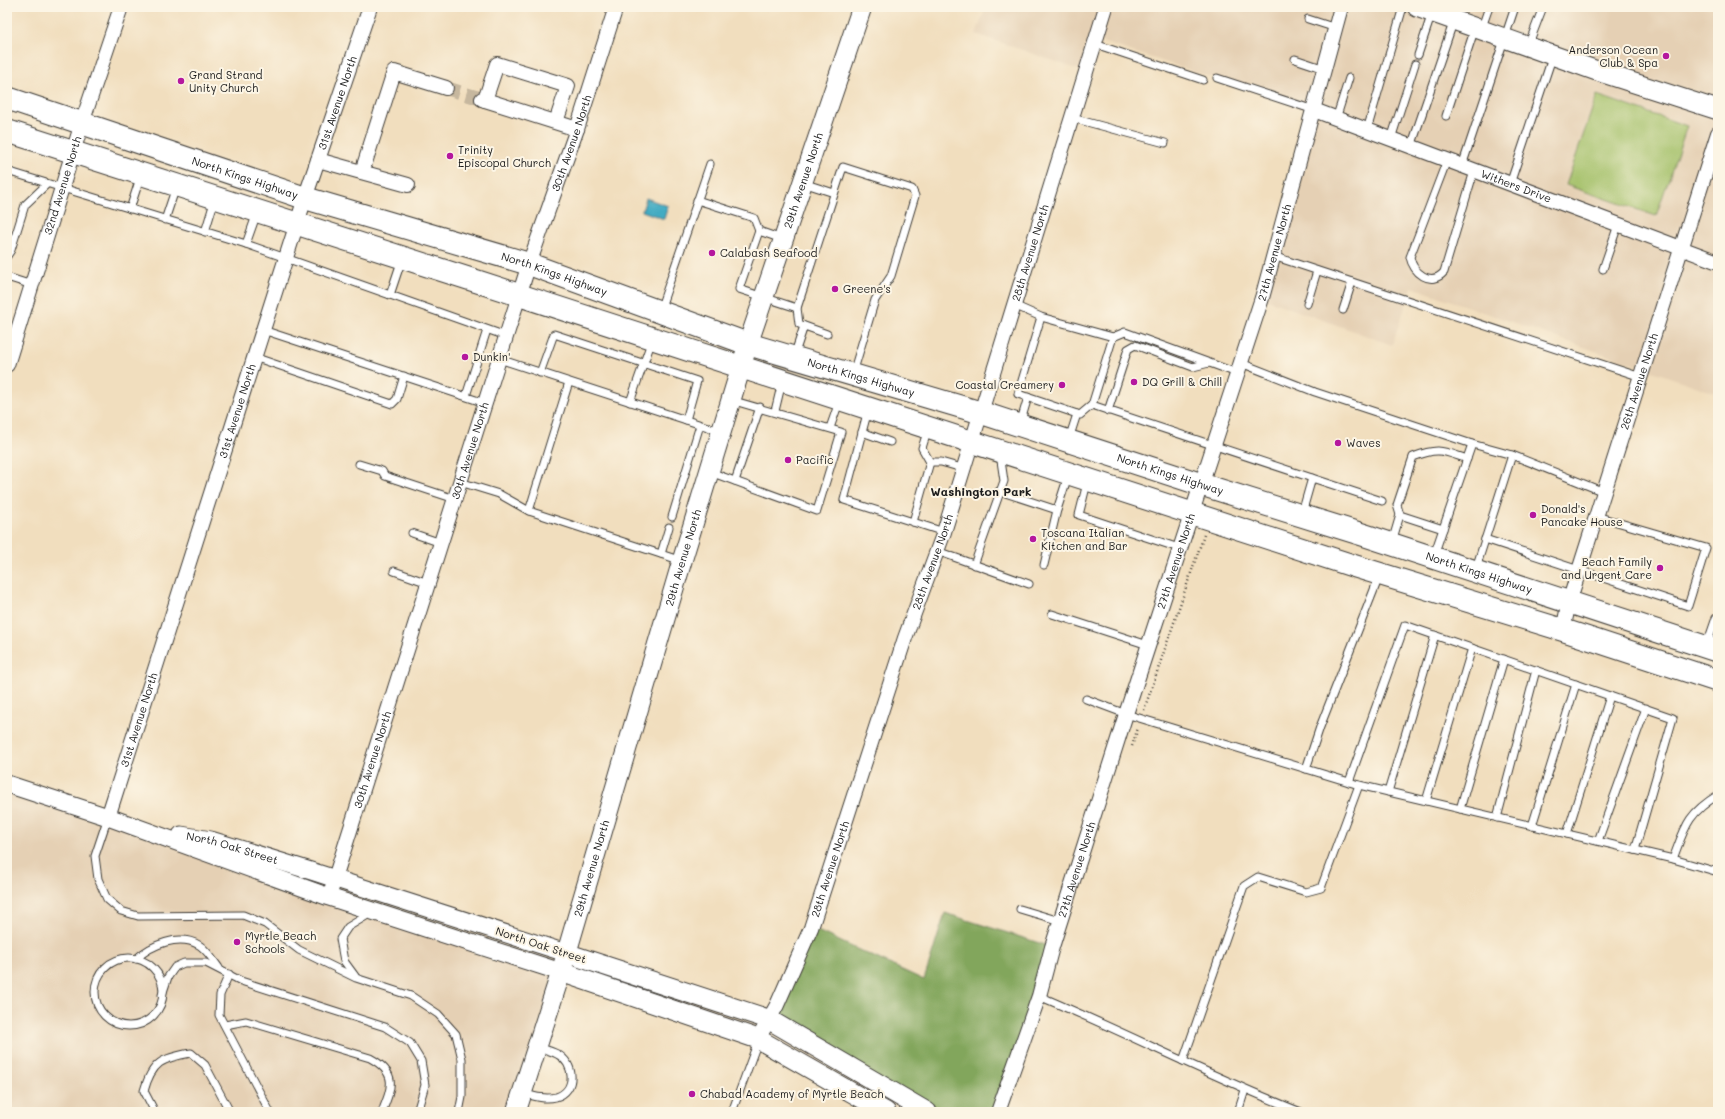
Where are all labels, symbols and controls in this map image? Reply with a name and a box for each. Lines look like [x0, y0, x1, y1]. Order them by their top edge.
place label: Anderson Ocean Club & Spa [1569, 42, 1658, 70]
marker: Anderson Ocean Club & Spa [1661, 51, 1671, 61]
street label: 31st Avenue North [314, 54, 360, 152]
place label: Grand Strand Unity Church [189, 67, 263, 95]
marker: Grand Strand Unity Church [176, 76, 186, 86]
street label: 30th Avenue North [548, 93, 594, 193]
street label: 29th Avenue North [780, 130, 826, 230]
street label: 32nd Avenue North [40, 134, 84, 236]
place label: Trinity Episcopal Church [458, 142, 551, 170]
marker: Trinity Episcopal Church [445, 151, 455, 161]
street label: North Kings Highway [190, 153, 300, 202]
street label: Withers Drive [1479, 165, 1554, 206]
street label: 27th Avenue North [1254, 202, 1294, 302]
street label: 28th Avenue North [1008, 203, 1052, 303]
place label: Calabash Seafood [720, 245, 817, 260]
street label: North Kings Highway [500, 248, 610, 299]
marker: Calabash Seafood [707, 248, 717, 258]
place label: Greene's [843, 281, 891, 296]
marker: Greene's [830, 284, 840, 294]
street label: 26th Avenue North [1616, 331, 1661, 431]
place label: Dunkin' [473, 349, 510, 364]
marker: Dunkin' [460, 352, 470, 362]
street label: North Kings Highway [806, 354, 917, 400]
street label: 31st Avenue North [215, 362, 259, 460]
place label: DQ Grill & Chill [1142, 374, 1222, 389]
place label: Coastal Creamery [956, 377, 1054, 392]
marker: DQ Grill & Chill [1129, 377, 1139, 387]
marker: Coastal Creamery [1057, 380, 1067, 390]
street label: 30th Avenue North [447, 400, 492, 501]
place label: Waves [1346, 435, 1381, 450]
marker: Waves [1333, 438, 1343, 448]
street label: North Kings Highway [1115, 449, 1226, 498]
place label: Pacific [796, 452, 834, 467]
marker: Pacific [783, 455, 793, 465]
district label: Washington Park [931, 483, 1031, 499]
place label: Donald's Pancake House [1541, 501, 1623, 529]
street label: 29th Avenue North [661, 507, 704, 608]
marker: Donald's Pancake House [1528, 510, 1538, 520]
street label: 27th Avenue North [1153, 511, 1198, 611]
street label: 28th Avenue North [908, 512, 956, 611]
place label: Toscana Italian Kitchen and Bar [1041, 525, 1128, 553]
marker: Toscana Italian Kitchen and Bar [1028, 534, 1038, 544]
street label: North Kings Highway [1424, 548, 1535, 597]
place label: Beach Family and Urgent Care [1561, 554, 1652, 582]
marker: Beach Family and Urgent Care [1655, 563, 1665, 573]
street label: 31st Avenue North [116, 671, 160, 769]
street label: 30th Avenue North [350, 709, 394, 810]
street label: 29th Avenue North [570, 818, 612, 918]
street label: 28th Avenue North [807, 819, 852, 919]
street label: 27th Avenue North [1054, 820, 1098, 919]
street label: North Oak Street [185, 828, 280, 867]
street label: North Oak Street [494, 923, 589, 966]
place label: Myrtle Beach Schools [245, 928, 316, 956]
marker: Myrtle Beach Schools [232, 937, 242, 947]
place label: Chabad Academy of Myrtle Beach [700, 1086, 883, 1101]
marker: Chabad Academy of Myrtle Beach [687, 1089, 697, 1099]

